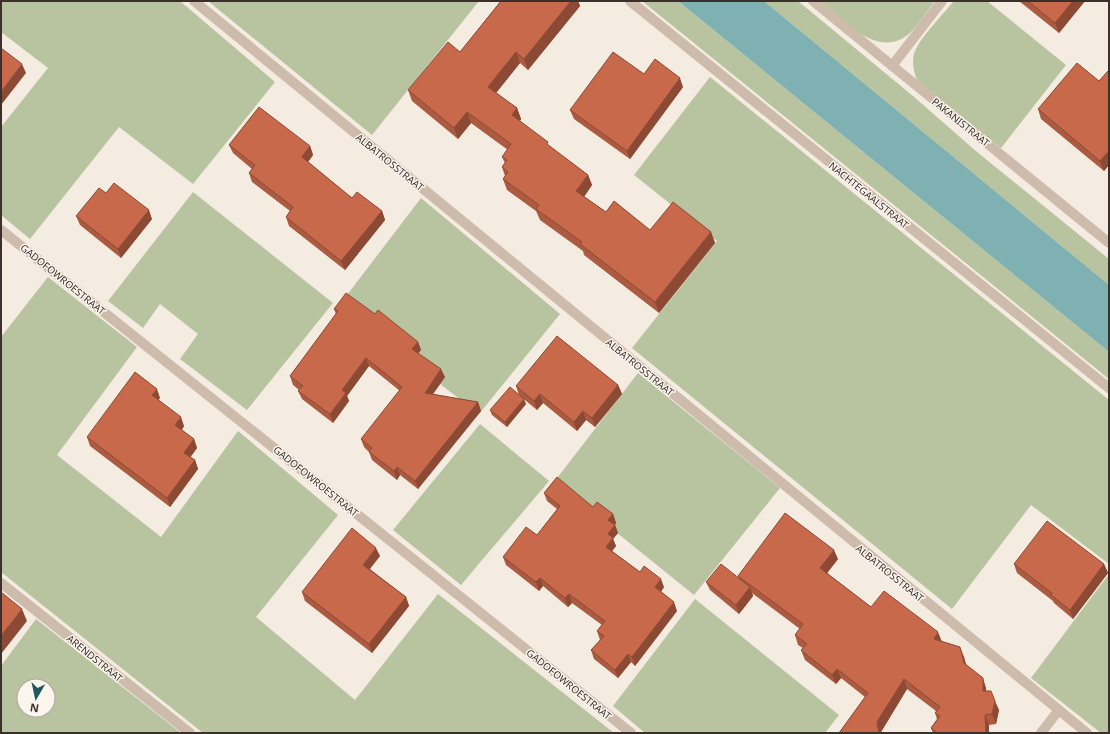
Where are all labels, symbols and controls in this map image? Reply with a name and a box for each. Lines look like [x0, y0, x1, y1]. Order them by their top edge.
street label: PAKANISTRAAT [929, 94, 993, 150]
street label: ALBATROSSTRAAT [353, 130, 427, 194]
street label: NACHTEGAALSTRAAT [826, 158, 912, 232]
street label: GADOFOWROESTRAAT [18, 240, 109, 318]
street label: ALBATROSSTRAAT [603, 335, 677, 399]
street label: GADOFOWROESTRAAT [271, 442, 362, 520]
street label: ALBATROSSTRAAT [853, 541, 927, 605]
street label: ARENDSTRAAT [64, 631, 126, 685]
street label: GADOFOWROESTRAAT [524, 645, 615, 723]
north arrow [16, 678, 56, 718]
text: N [29, 700, 40, 716]

